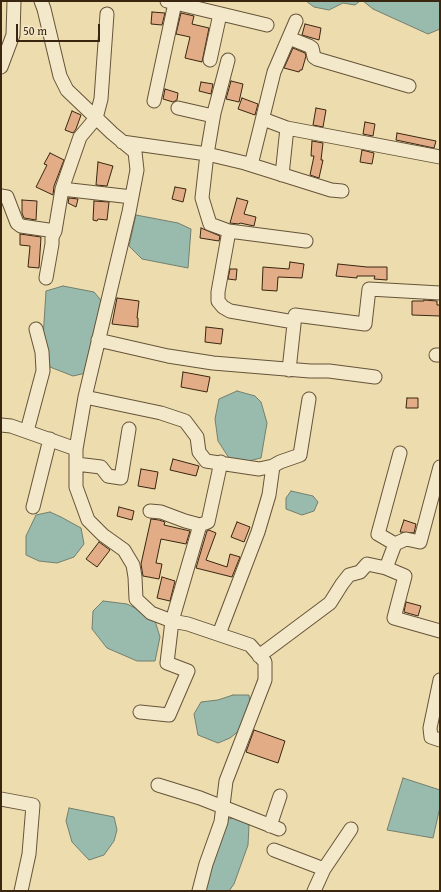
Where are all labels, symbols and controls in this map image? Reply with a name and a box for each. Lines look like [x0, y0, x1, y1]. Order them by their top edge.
scale bar [18, 16, 102, 42]
text: 50 m [23, 22, 47, 39]

